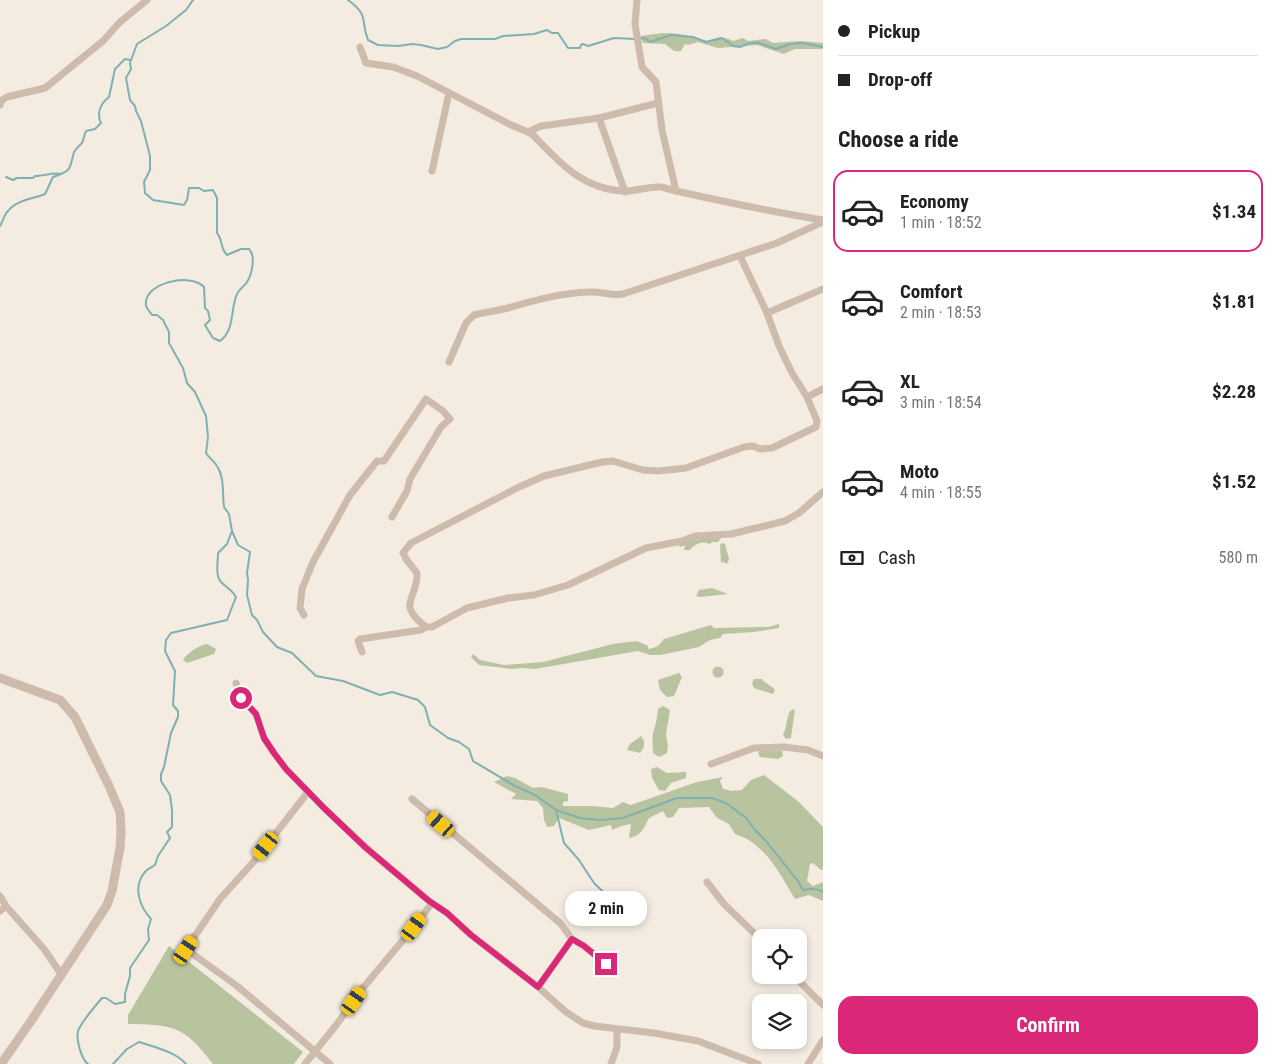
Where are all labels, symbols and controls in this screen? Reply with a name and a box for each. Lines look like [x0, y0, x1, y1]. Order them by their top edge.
text: Pickup [868, 20, 920, 43]
text: Drop-off [868, 68, 932, 91]
text: Choose a ride [838, 127, 959, 152]
icon: car [840, 189, 885, 234]
text: Economy [900, 190, 969, 213]
text: $1.34 [1212, 200, 1256, 223]
text: 1 min · 18:52 [900, 213, 982, 232]
icon: car [840, 279, 885, 324]
text: Comfort [900, 280, 963, 303]
text: $1.81 [1212, 290, 1256, 313]
text: 2 min · 18:53 [900, 303, 982, 322]
icon: car [840, 369, 885, 414]
text: XL [900, 370, 920, 393]
text: $2.28 [1212, 380, 1256, 403]
text: 3 min · 18:54 [900, 393, 982, 412]
icon: car [840, 459, 885, 504]
text: Moto [900, 460, 939, 483]
text: $1.52 [1212, 470, 1256, 493]
text: 4 min · 18:55 [900, 483, 982, 502]
icon: cash [838, 544, 866, 572]
text: Cash [878, 546, 916, 569]
text: 580 m [1219, 548, 1258, 567]
route start [230, 687, 252, 709]
car [424, 808, 457, 840]
car [250, 830, 281, 862]
callout: 2 min [565, 892, 647, 926]
text: 2 min [588, 899, 624, 918]
car [399, 910, 428, 944]
map controls [752, 929, 807, 1049]
button: locate [752, 929, 807, 984]
car [171, 933, 200, 967]
route end [595, 953, 617, 975]
car [339, 984, 368, 1018]
button: layers [752, 994, 807, 1049]
button: Confirm [838, 996, 1258, 1054]

